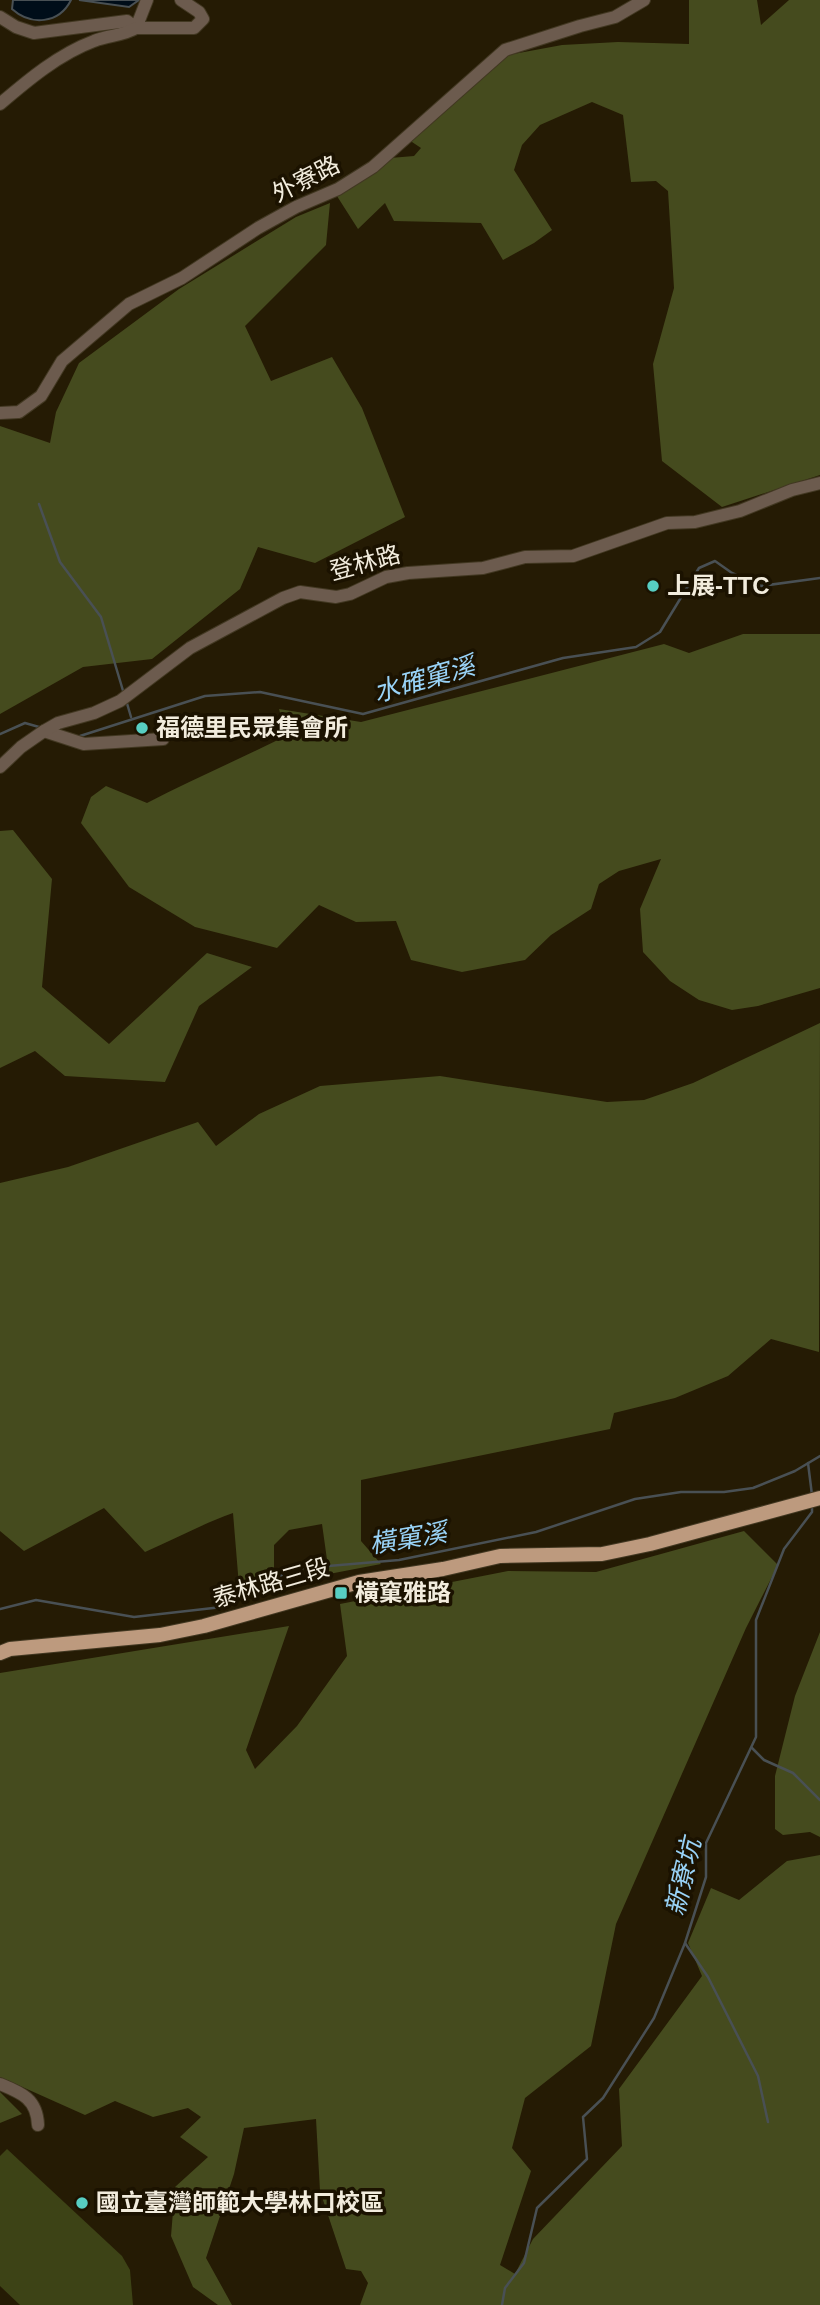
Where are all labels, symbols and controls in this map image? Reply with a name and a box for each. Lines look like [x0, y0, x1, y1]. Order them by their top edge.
street label: 外寮路 [268, 150, 344, 207]
street label: 登林路 [327, 540, 403, 585]
place label: 上展-TTC [667, 572, 770, 599]
marker: 上展-TTC [645, 578, 661, 594]
water label: 水確窠溪 [370, 649, 482, 708]
place label: 福德里民眾集會所 [156, 714, 348, 741]
marker: 福德里民眾集會所 [134, 720, 150, 736]
water label: 橫窠溪 [367, 1516, 453, 1559]
street label: 泰林路三段 [209, 1553, 332, 1612]
place label: 橫窠雅路 [355, 1579, 451, 1606]
marker: 橫窠雅路 [333, 1585, 349, 1601]
water label: 新寮坑 [660, 1832, 707, 1918]
place label: 國立臺灣師範大學林口校區 [96, 2189, 384, 2216]
marker: 國立臺灣師範大學林口校區 [74, 2195, 90, 2211]

